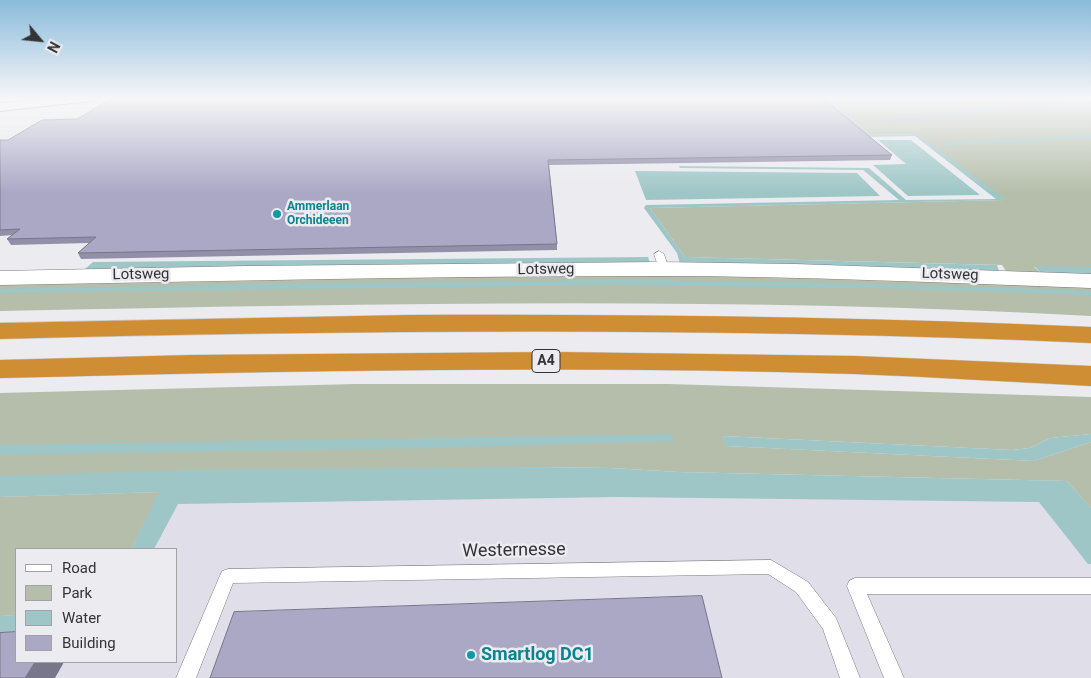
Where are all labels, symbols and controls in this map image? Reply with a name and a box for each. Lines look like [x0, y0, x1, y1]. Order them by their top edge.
north arrow [15, 15, 65, 65]
text: N [44, 39, 63, 55]
place label: Ammerlaan Orchideeen [287, 200, 349, 228]
marker: Ammerlaan Orchideeen [271, 208, 283, 220]
street label: Lotsweg [517, 261, 575, 279]
street label: Lotsweg [921, 265, 979, 285]
street label: Lotsweg [112, 266, 170, 284]
road number: A4 [532, 350, 560, 372]
street label: Westernesse [462, 539, 566, 563]
legend [15, 548, 178, 663]
text: Road [62, 559, 96, 577]
text: Park [62, 584, 92, 602]
text: Water [62, 609, 101, 627]
text: Building [62, 634, 116, 652]
place label: Smartlog DC1 [481, 644, 594, 666]
marker: Smartlog DC1 [465, 649, 477, 661]

